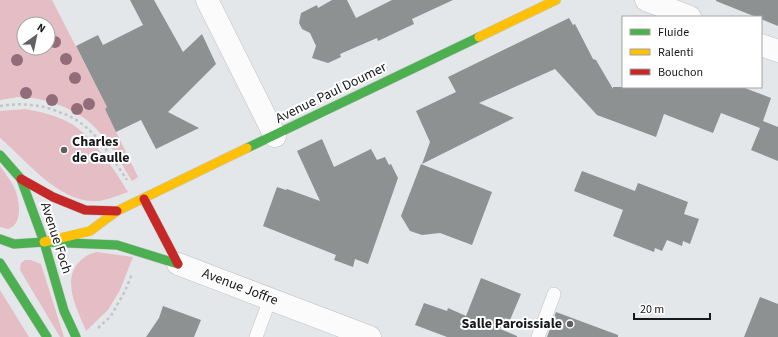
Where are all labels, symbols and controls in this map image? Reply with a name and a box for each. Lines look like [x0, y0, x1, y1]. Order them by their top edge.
north arrow [16, 16, 56, 56]
legend [622, 16, 762, 88]
text: N [34, 20, 48, 36]
text: Fluide [658, 24, 689, 41]
text: Ralenti [658, 44, 693, 61]
street label: Avenue Paul Doumer [272, 57, 390, 129]
text: Bouchon [658, 64, 703, 81]
place label: Charles de Gaulle [72, 132, 130, 168]
marker: Charles de Gaulle [59, 145, 69, 155]
street label: Avenue Foch [35, 200, 77, 276]
street label: Avenue Joffre [199, 263, 281, 311]
scale bar [634, 295, 710, 321]
text: 20 m [640, 301, 664, 318]
place label: Salle Paroissiale [462, 314, 562, 334]
marker: Salle Paroissiale [565, 319, 575, 329]

